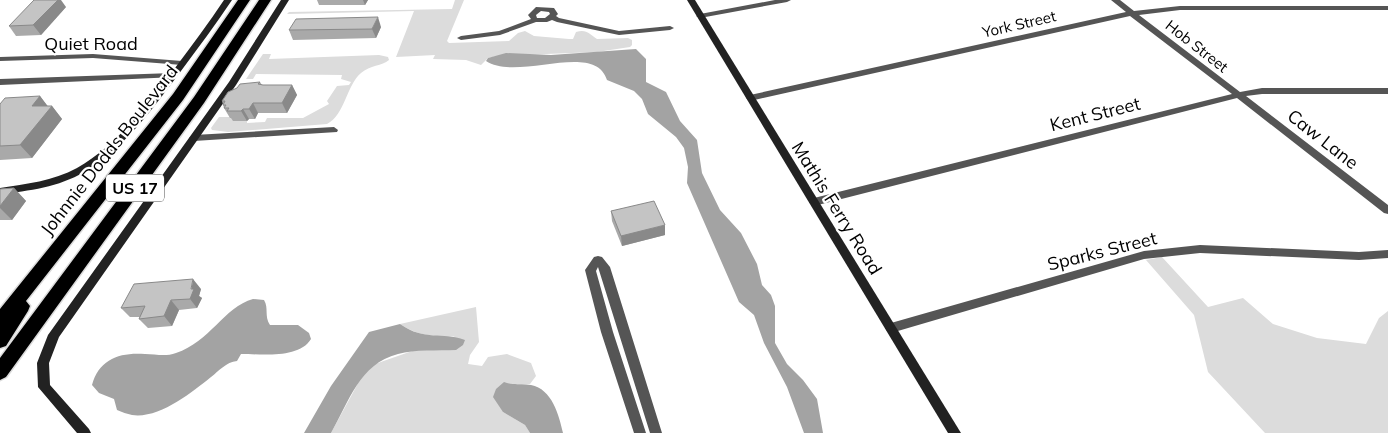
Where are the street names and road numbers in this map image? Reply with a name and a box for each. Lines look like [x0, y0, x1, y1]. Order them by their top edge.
street label: York Street [979, 6, 1058, 42]
street label: Hob Street [1162, 16, 1232, 76]
street label: Quiet Road [44, 32, 138, 55]
street label: Johnnie Dodds Boulevard [35, 60, 183, 240]
street label: Kent Street [1047, 92, 1143, 136]
street label: Caw Lane [1283, 104, 1363, 174]
street label: Mathis Ferry Road [787, 137, 887, 279]
road number: US 17 [106, 174, 164, 202]
street label: Sparks Street [1045, 226, 1159, 276]

